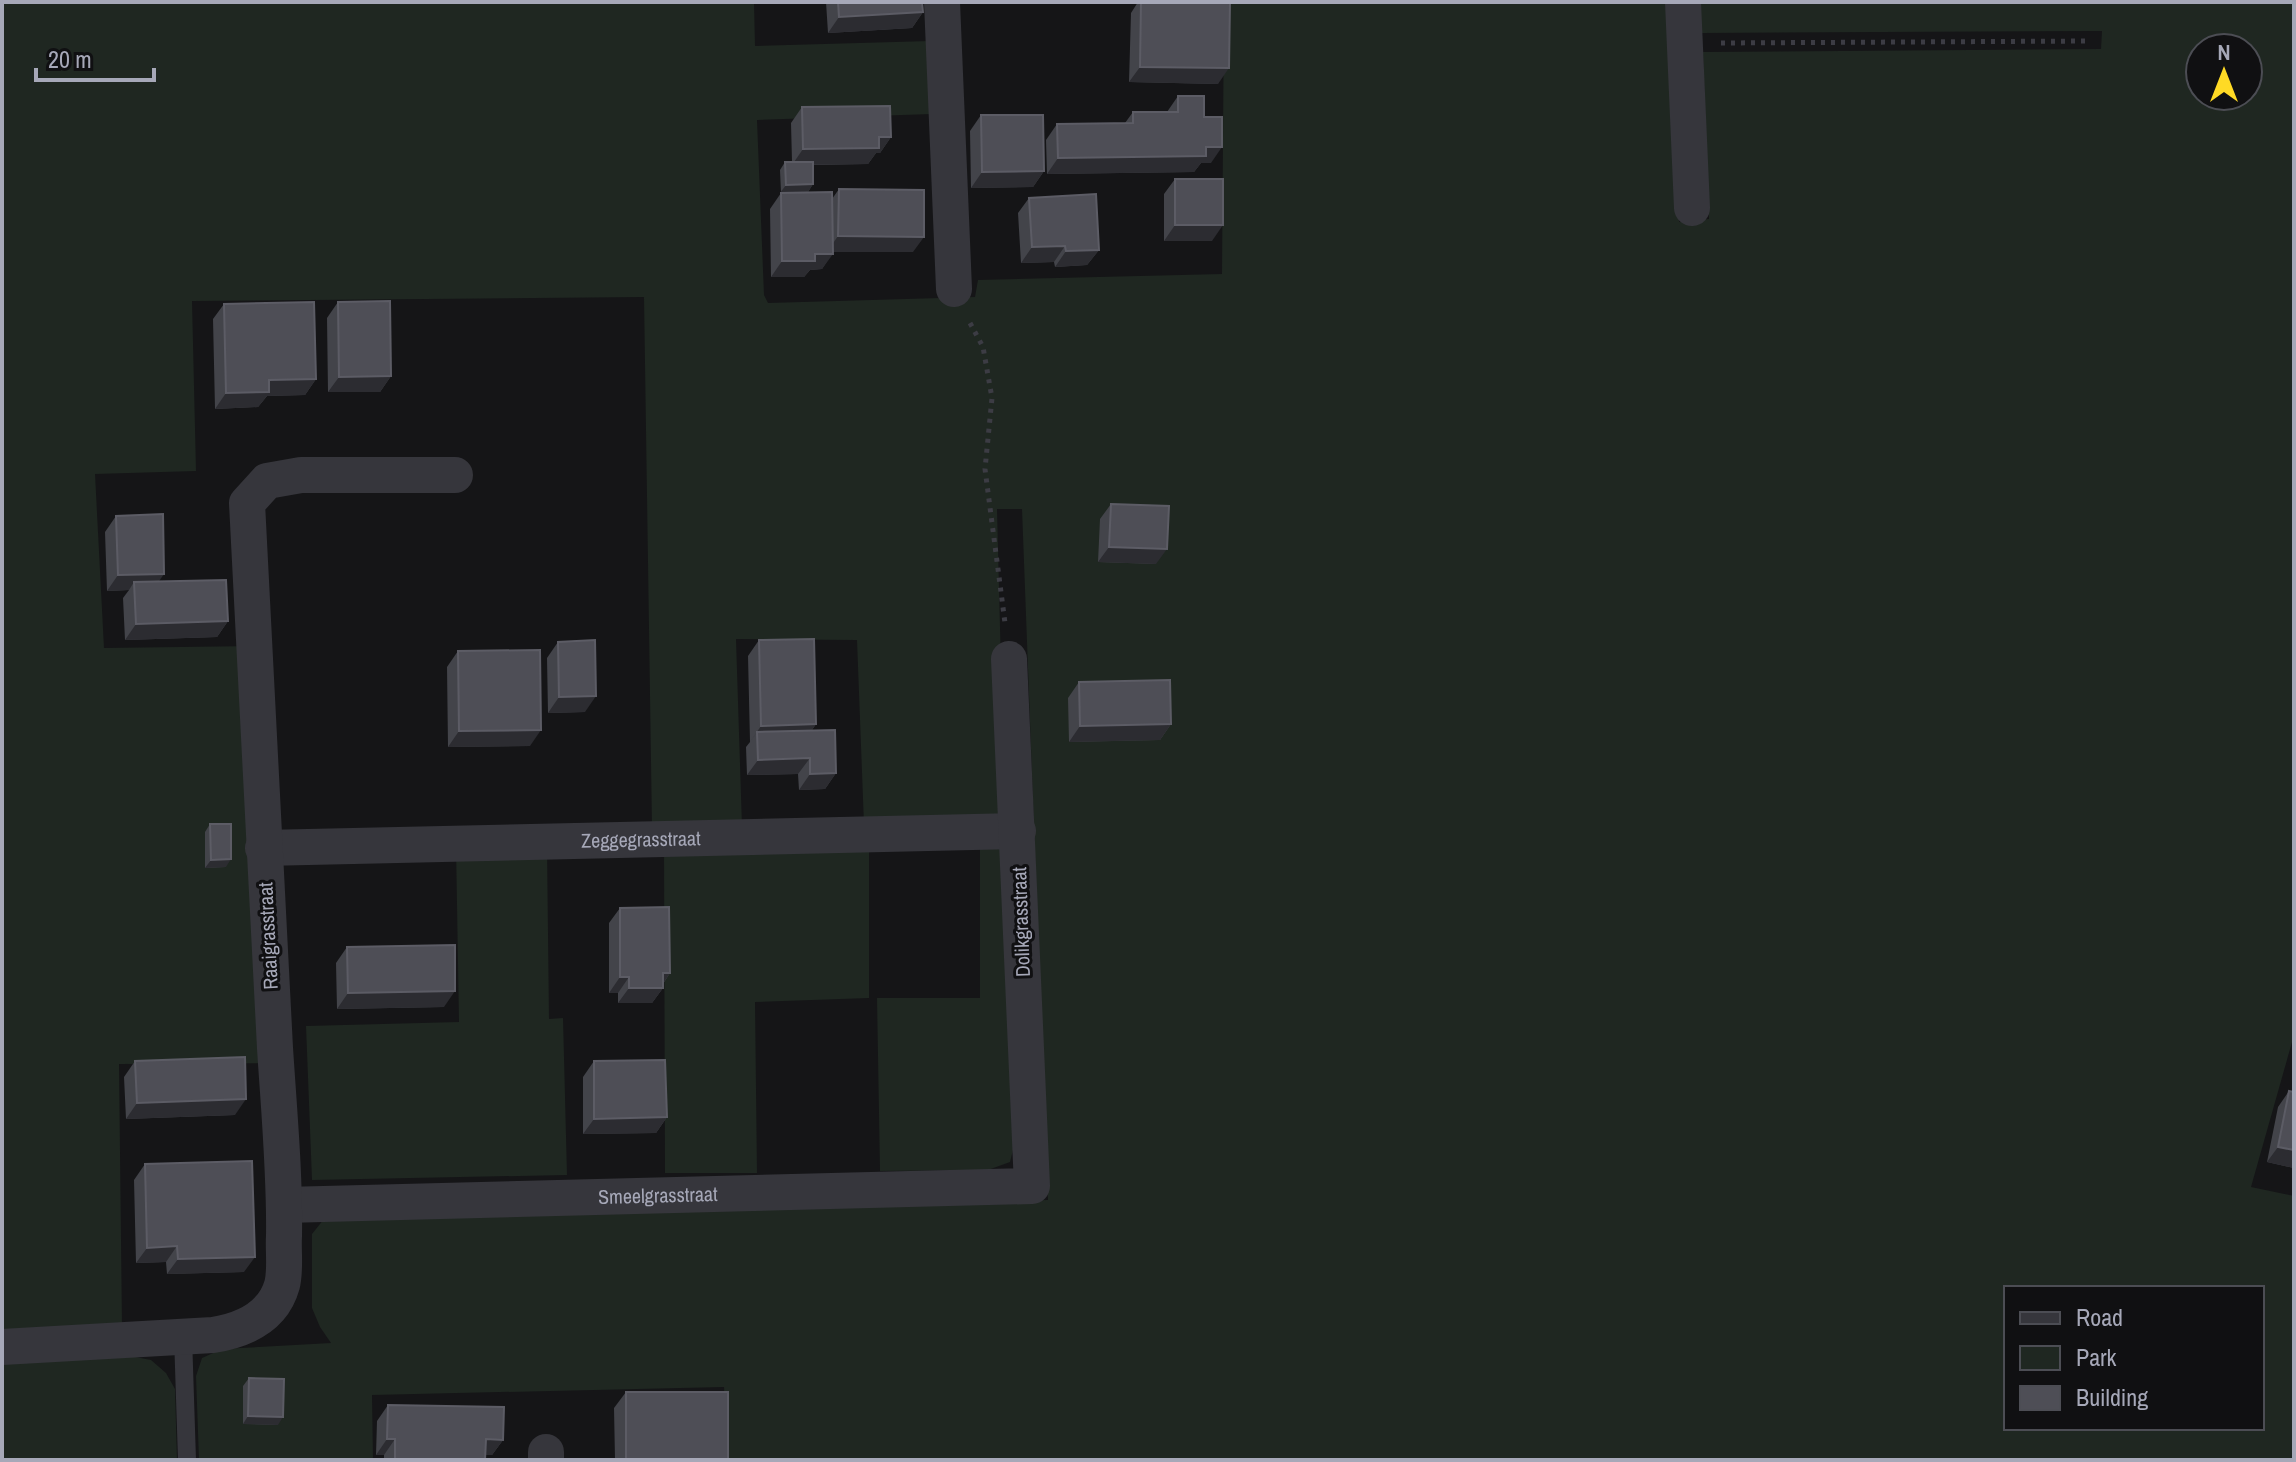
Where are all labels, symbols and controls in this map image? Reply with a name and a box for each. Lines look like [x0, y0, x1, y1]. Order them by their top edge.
scale bar [36, 32, 154, 82]
north arrow [2184, 32, 2264, 112]
text: N [2217, 37, 2231, 67]
text: 20 m [48, 43, 92, 75]
street label: Zeggegrasstraat [581, 824, 701, 854]
street label: Dolikgrasstraat [1005, 866, 1036, 978]
street label: Raaigrasstraat [251, 881, 284, 990]
street label: Smeelgrasstraat [598, 1180, 718, 1210]
legend [2004, 1286, 2264, 1430]
text: Road [2076, 1301, 2123, 1333]
text: Park [2076, 1341, 2117, 1373]
text: Building [2076, 1381, 2148, 1413]

